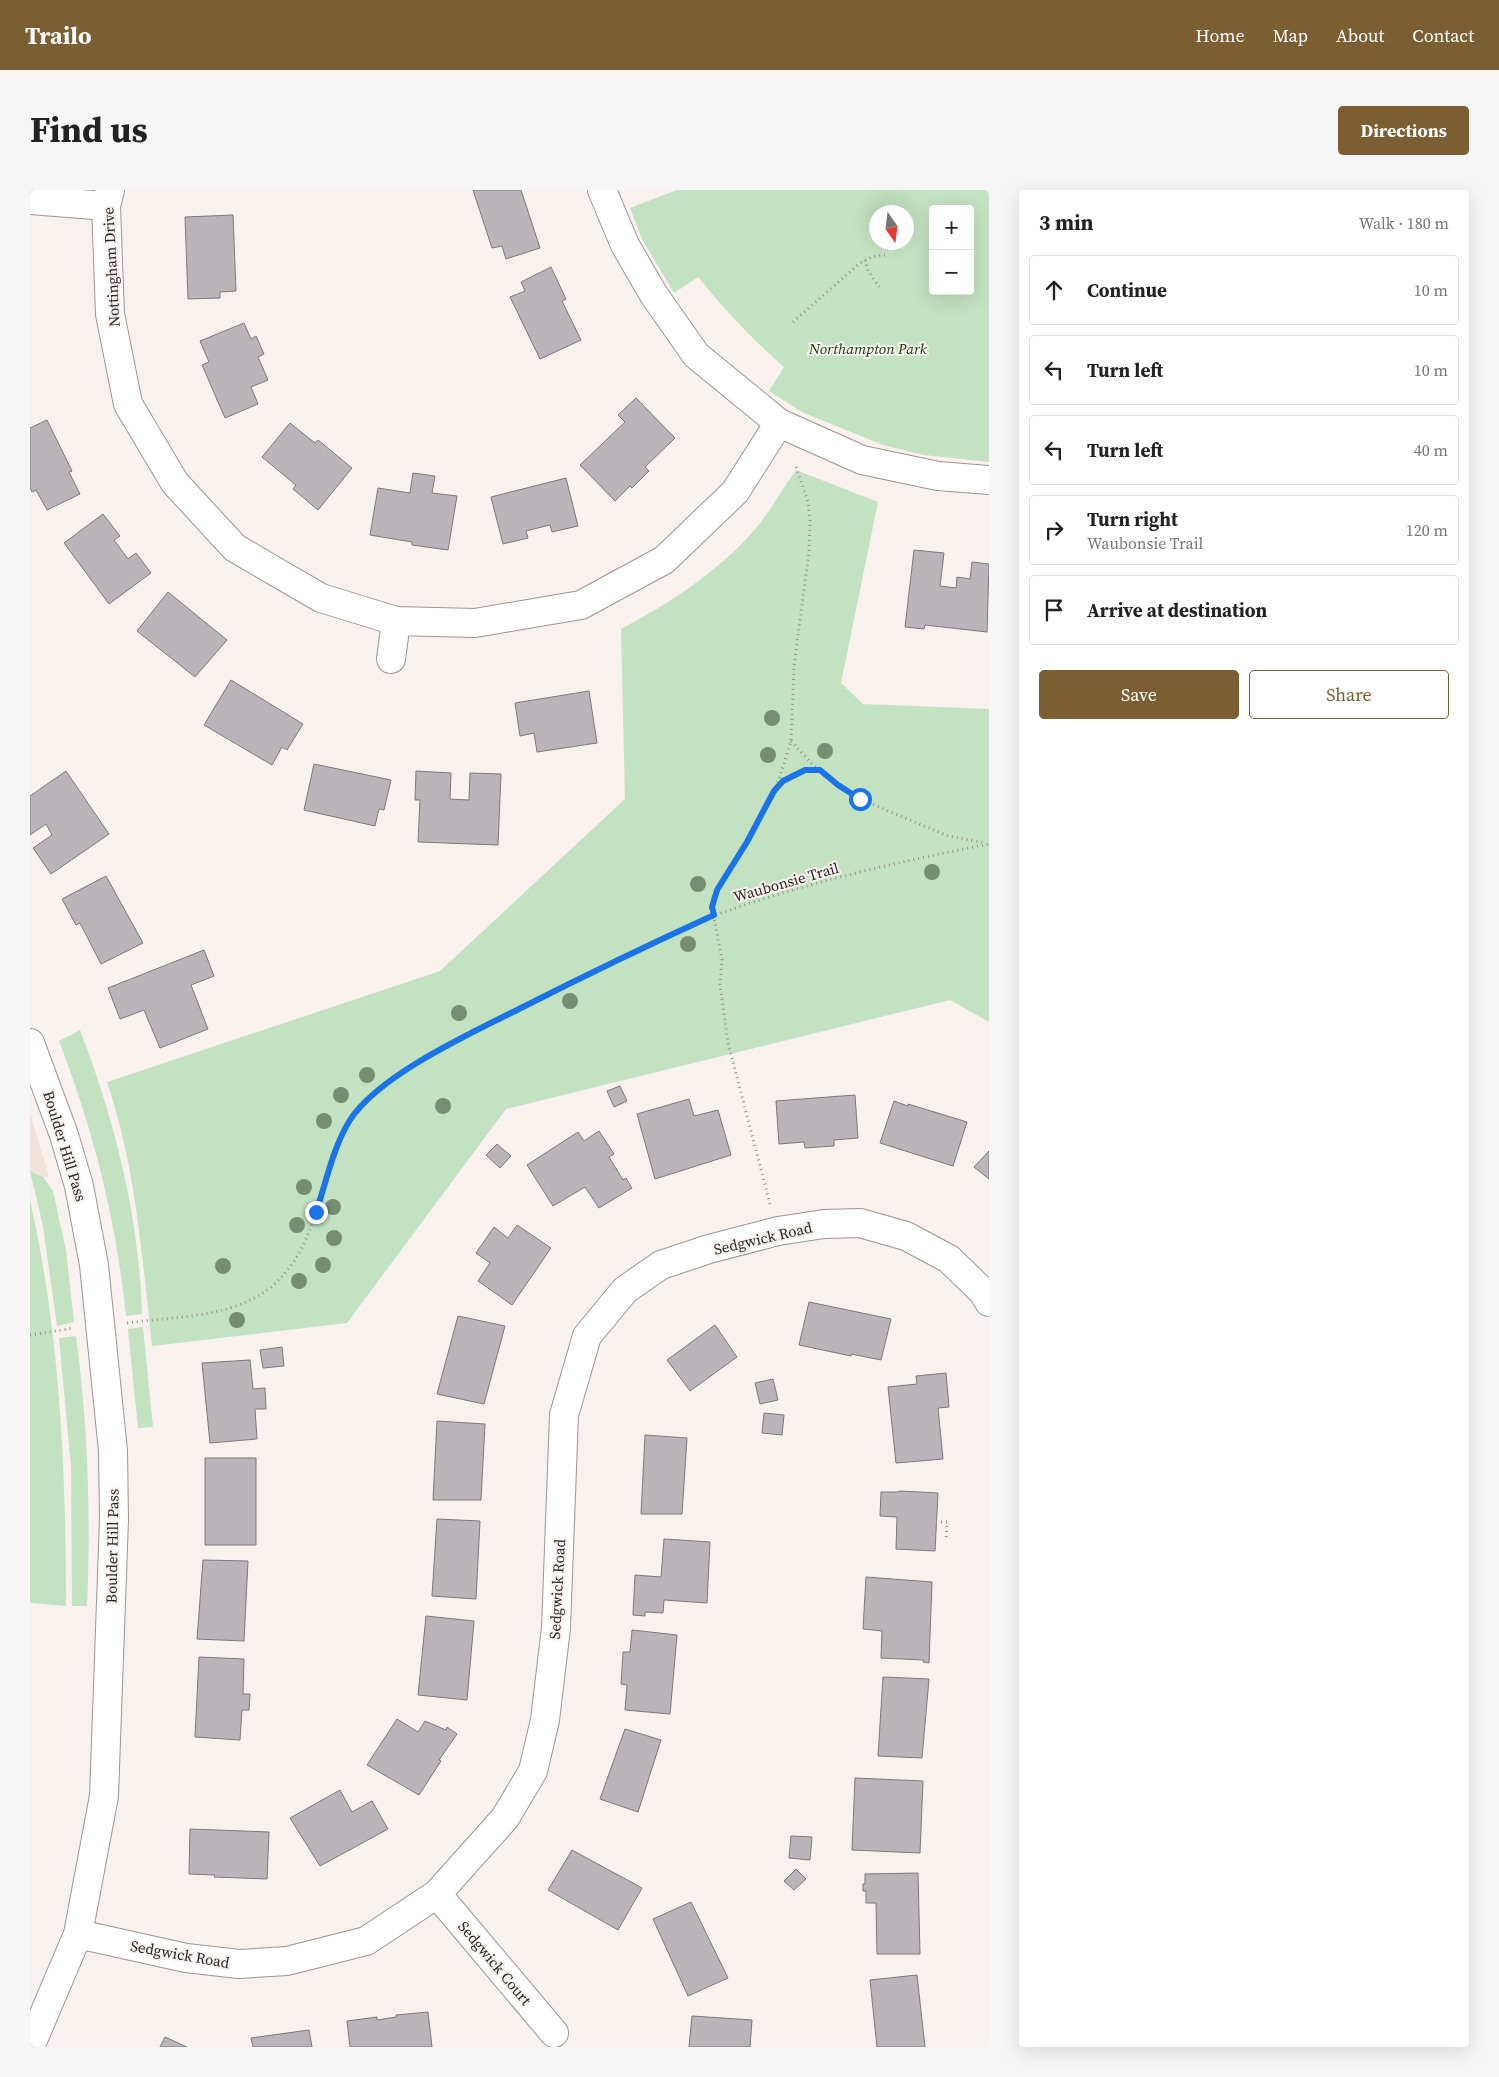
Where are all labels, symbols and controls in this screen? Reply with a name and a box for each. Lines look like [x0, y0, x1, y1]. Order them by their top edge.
text: Trailo [25, 19, 92, 52]
text: Home [1196, 23, 1245, 48]
text: Map [1273, 23, 1308, 48]
text: About [1336, 23, 1384, 48]
text: Contact [1412, 23, 1474, 48]
text: Find us [30, 106, 148, 154]
button: Directions [1338, 106, 1469, 155]
north arrow [869, 205, 914, 250]
map controls [929, 205, 974, 295]
button: + [929, 205, 974, 250]
street label: Nottingham Drive [97, 206, 125, 327]
text: 3 min [1039, 208, 1094, 237]
text: Walk · 180 m [1359, 212, 1449, 234]
button: − [929, 250, 974, 295]
icon: ahead [1040, 276, 1068, 304]
text: Continue [1087, 277, 1167, 303]
text: 10 m [1414, 279, 1448, 301]
park label: Northampton Park [808, 338, 928, 359]
icon: left [1040, 356, 1068, 384]
text: Turn left [1087, 357, 1163, 383]
text: 10 m [1414, 359, 1448, 381]
icon: left [1040, 436, 1068, 464]
text: Turn left [1087, 437, 1163, 463]
text: 40 m [1414, 439, 1448, 461]
text: Turn right [1087, 506, 1178, 532]
icon: right [1040, 516, 1068, 544]
text: 120 m [1406, 519, 1448, 541]
text: Waubonsie Trail [1087, 532, 1203, 554]
icon: arrive [1040, 596, 1068, 624]
text: Arrive at destination [1087, 597, 1267, 623]
button: Save [1039, 670, 1239, 719]
button: Share [1249, 670, 1449, 719]
route start [849, 788, 872, 811]
street label: Waubonsie Trail [731, 857, 842, 907]
street label: Boulder Hill Pass [38, 1088, 92, 1204]
route end [305, 1201, 328, 1224]
street label: Sedgwick Road [712, 1216, 815, 1260]
street label: Boulder Hill Pass [100, 1488, 124, 1604]
street label: Sedgwick Road [544, 1538, 570, 1640]
street label: Sedgwick Court [453, 1916, 537, 2010]
street label: Sedgwick Road [129, 1935, 232, 1973]

